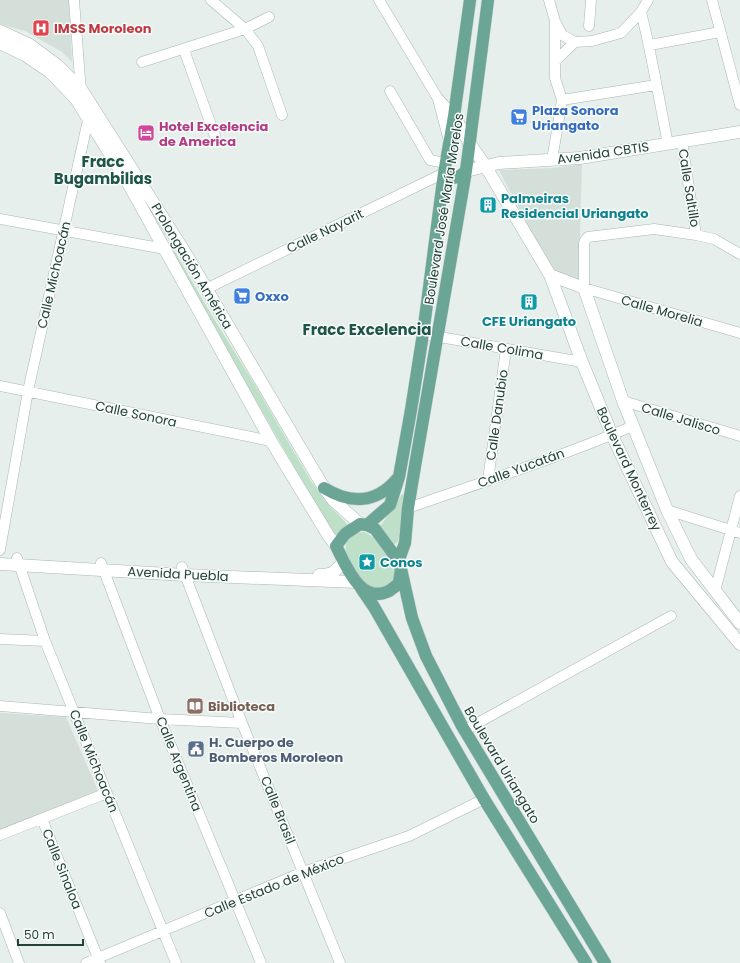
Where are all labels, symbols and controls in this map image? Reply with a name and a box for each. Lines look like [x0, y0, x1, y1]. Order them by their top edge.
hospital icon: IMSS Moroleon [31, 18, 51, 38]
place label: IMSS Moroleon [54, 19, 152, 38]
place label: Plaza Sonora Uriangato [532, 101, 619, 135]
supermarket icon: Plaza Sonora Uriangato [509, 107, 529, 127]
street label: Boulevard José María Morelos [419, 112, 469, 306]
place label: Hotel Excelencia de America [159, 117, 269, 151]
hotel icon: Hotel Excelencia de America [136, 123, 156, 143]
street label: Avenida CBTIS [556, 137, 650, 169]
street label: Calle Saltillo [673, 147, 705, 229]
district label: Fracc Bugambilias [54, 151, 152, 189]
place label: Palmeiras Residencial Uriangato [501, 189, 649, 223]
building icon: Palmeiras Residencial Uriangato [478, 195, 498, 215]
street label: Prolongación América [147, 199, 237, 333]
street label: Calle Nayarit [283, 204, 367, 258]
street label: Calle Michoacán [32, 220, 76, 330]
supermarket icon: Oxxo [232, 286, 252, 306]
place label: Oxxo [255, 287, 289, 306]
street label: Calle Morelia [619, 290, 705, 332]
building icon: CFE Uriangato [519, 292, 539, 312]
place label: CFE Uriangato [482, 312, 576, 331]
district label: Fracc Excelencia [303, 319, 431, 340]
street label: Calle Colima [459, 331, 545, 365]
street label: Calle Danubio [481, 368, 513, 462]
street label: Calle Sonora [93, 396, 179, 432]
street label: Calle Jalisco [639, 398, 723, 440]
street label: Boulevard Monterrey [592, 404, 666, 535]
street label: Calle Yucatán [475, 443, 567, 493]
place icon: Conos [357, 552, 377, 572]
place label: Conos [380, 553, 422, 572]
street label: Avenida Puebla [127, 562, 229, 586]
library icon: Biblioteca [185, 696, 205, 716]
place label: Biblioteca [208, 697, 275, 716]
street label: Boulevard Uriangato [459, 703, 545, 827]
street label: Calle Michoacán [65, 707, 123, 815]
street label: Calle Argentina [151, 714, 207, 814]
place label: H. Cuerpo de Bomberos Moroleon [209, 733, 343, 767]
public building icon: H. Cuerpo de Bomberos Moroleon [186, 739, 206, 759]
street label: Calle Brasil [256, 773, 300, 847]
street label: Calle Sinaloa [37, 826, 87, 912]
street label: Calle Estado de México [201, 849, 347, 923]
scale bar [18, 921, 83, 947]
text: 50 m [24, 926, 55, 943]

